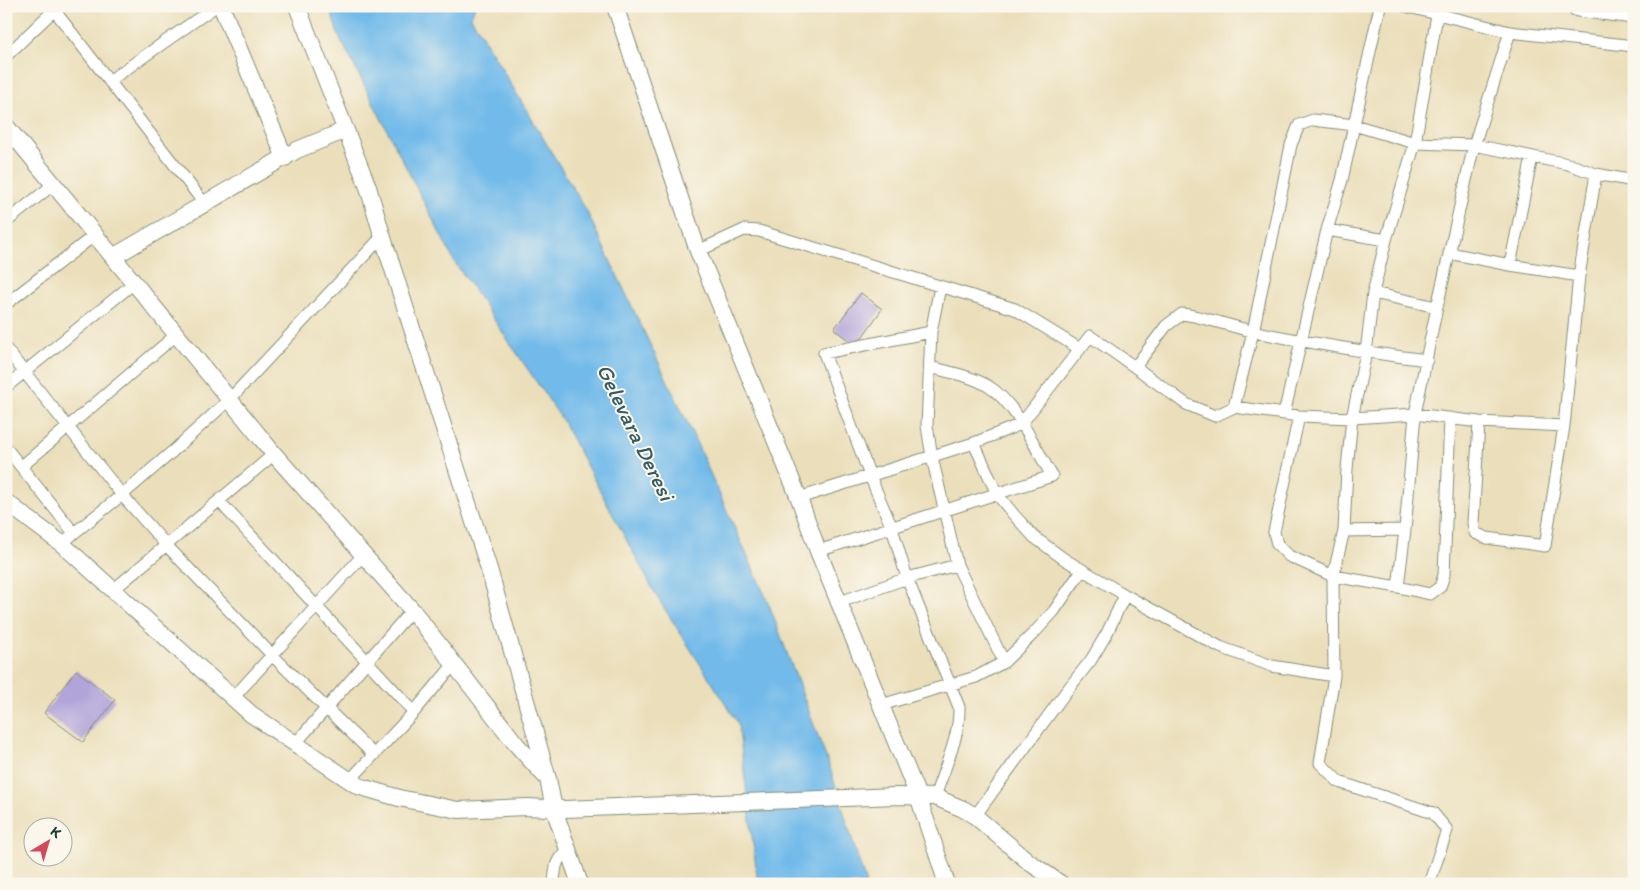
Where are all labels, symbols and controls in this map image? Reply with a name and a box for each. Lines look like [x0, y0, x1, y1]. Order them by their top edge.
water label: Gelevara Deresi [591, 359, 681, 507]
north arrow [22, 818, 72, 868]
text: K [47, 823, 65, 842]

